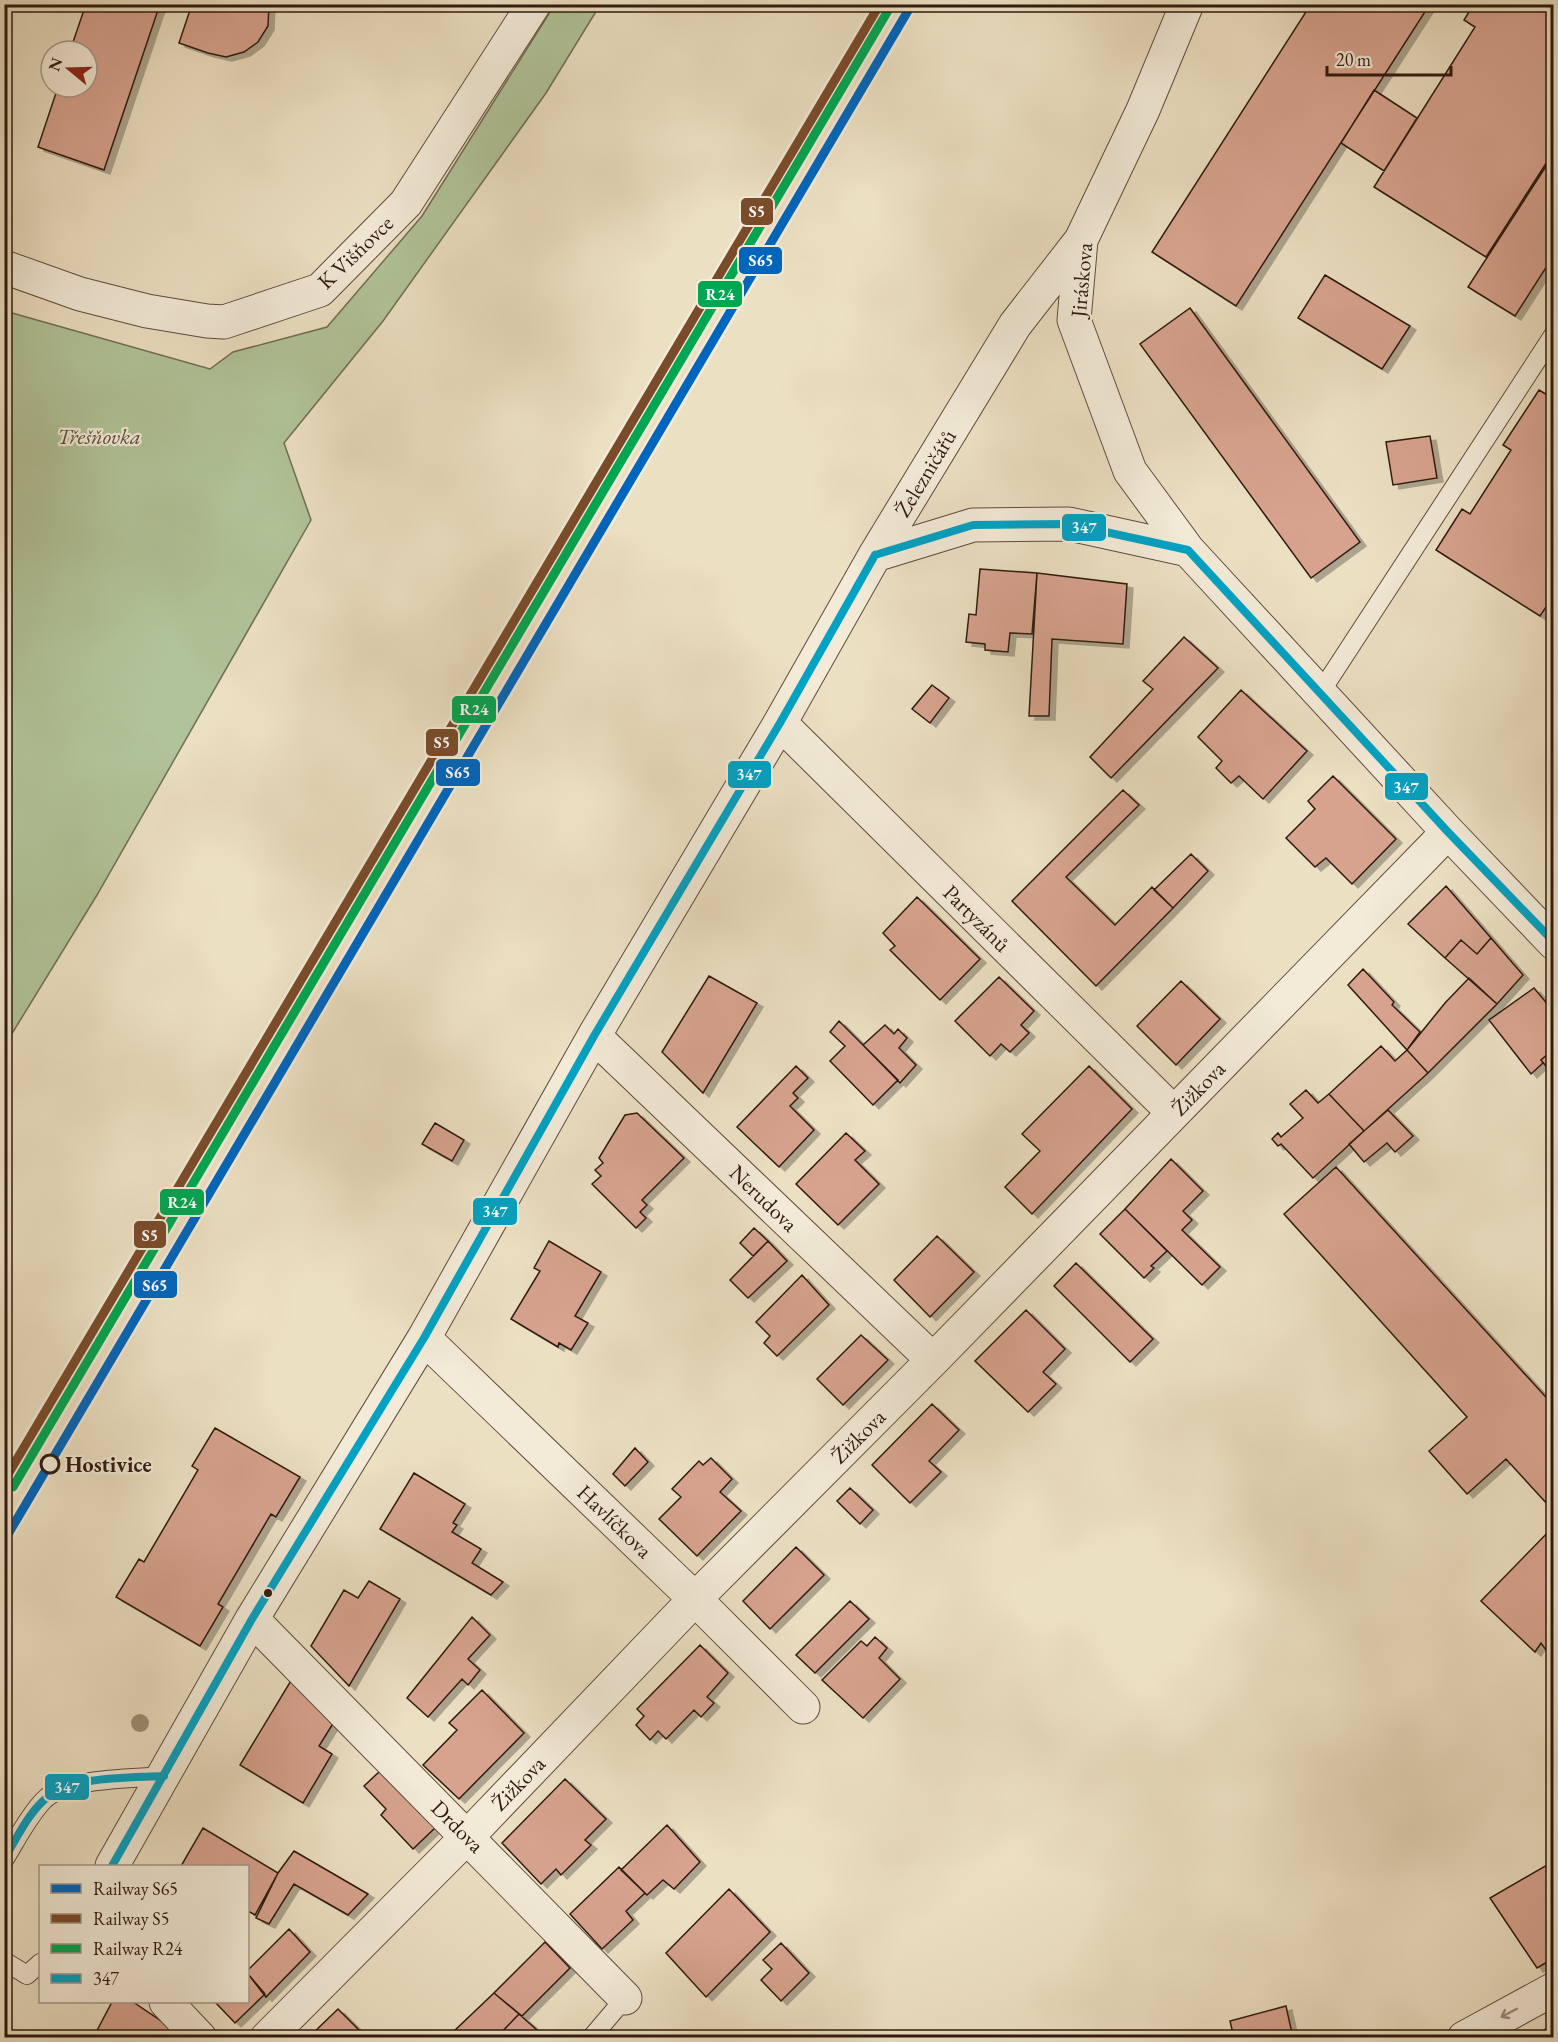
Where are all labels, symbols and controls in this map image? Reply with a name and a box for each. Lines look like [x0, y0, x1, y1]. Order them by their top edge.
north arrow [39, 39, 99, 99]
scale bar [1327, 39, 1452, 77]
text: 20 m [1336, 48, 1371, 71]
text: N [43, 55, 67, 74]
line badge: S5 [740, 197, 774, 226]
text: S5 [749, 201, 765, 222]
street label: K Višňovce [311, 209, 400, 296]
street label: Jiráskova [1064, 241, 1099, 321]
line badge: S65 [738, 246, 783, 275]
text: S65 [749, 250, 773, 271]
line badge: R24 [697, 280, 743, 308]
text: R24 [705, 284, 735, 305]
park label: Třešňovka [57, 422, 141, 451]
street label: Železničářů [888, 424, 963, 522]
line badge: 347 [1061, 513, 1107, 542]
text: 347 [1071, 517, 1097, 538]
line badge: R24 [451, 695, 497, 724]
text: R24 [459, 699, 489, 720]
line badge: S5 [425, 728, 459, 757]
text: S5 [434, 732, 450, 753]
line badge: S65 [435, 758, 481, 787]
line badge: 347 [727, 760, 772, 789]
text: S65 [446, 762, 470, 783]
text: 347 [736, 764, 762, 785]
line badge: 347 [1384, 772, 1429, 801]
text: 347 [1393, 777, 1419, 798]
street label: Partyzánů [937, 878, 1017, 959]
street label: Žižkova [1165, 1054, 1232, 1122]
street label: Nerudova [723, 1158, 804, 1238]
line badge: R24 [159, 1188, 205, 1216]
text: R24 [167, 1192, 197, 1213]
line badge: 347 [472, 1197, 518, 1226]
text: 347 [482, 1201, 508, 1222]
line badge: S5 [133, 1220, 167, 1249]
text: S5 [142, 1225, 158, 1246]
line badge: S65 [133, 1270, 178, 1299]
text: S65 [143, 1275, 167, 1296]
street label: Žižkova [825, 1403, 892, 1470]
place label: Hostivice [65, 1450, 152, 1479]
marker: Hostivice [40, 1454, 60, 1474]
street label: Havlíčkova [571, 1478, 659, 1565]
unlabelled marker [262, 1587, 274, 1599]
street label: Žižkova [485, 1749, 552, 1817]
line badge: 347 [44, 1773, 90, 1801]
text: 347 [54, 1777, 80, 1798]
street label: Drdova [425, 1794, 491, 1859]
legend [39, 1865, 249, 2003]
text: Railway S65 [93, 1877, 178, 1900]
text: Railway S5 [93, 1907, 169, 1930]
text: Railway R24 [93, 1937, 183, 1960]
text: 347 [93, 1967, 119, 1990]
one-way arrow [1500, 2008, 1518, 2019]

